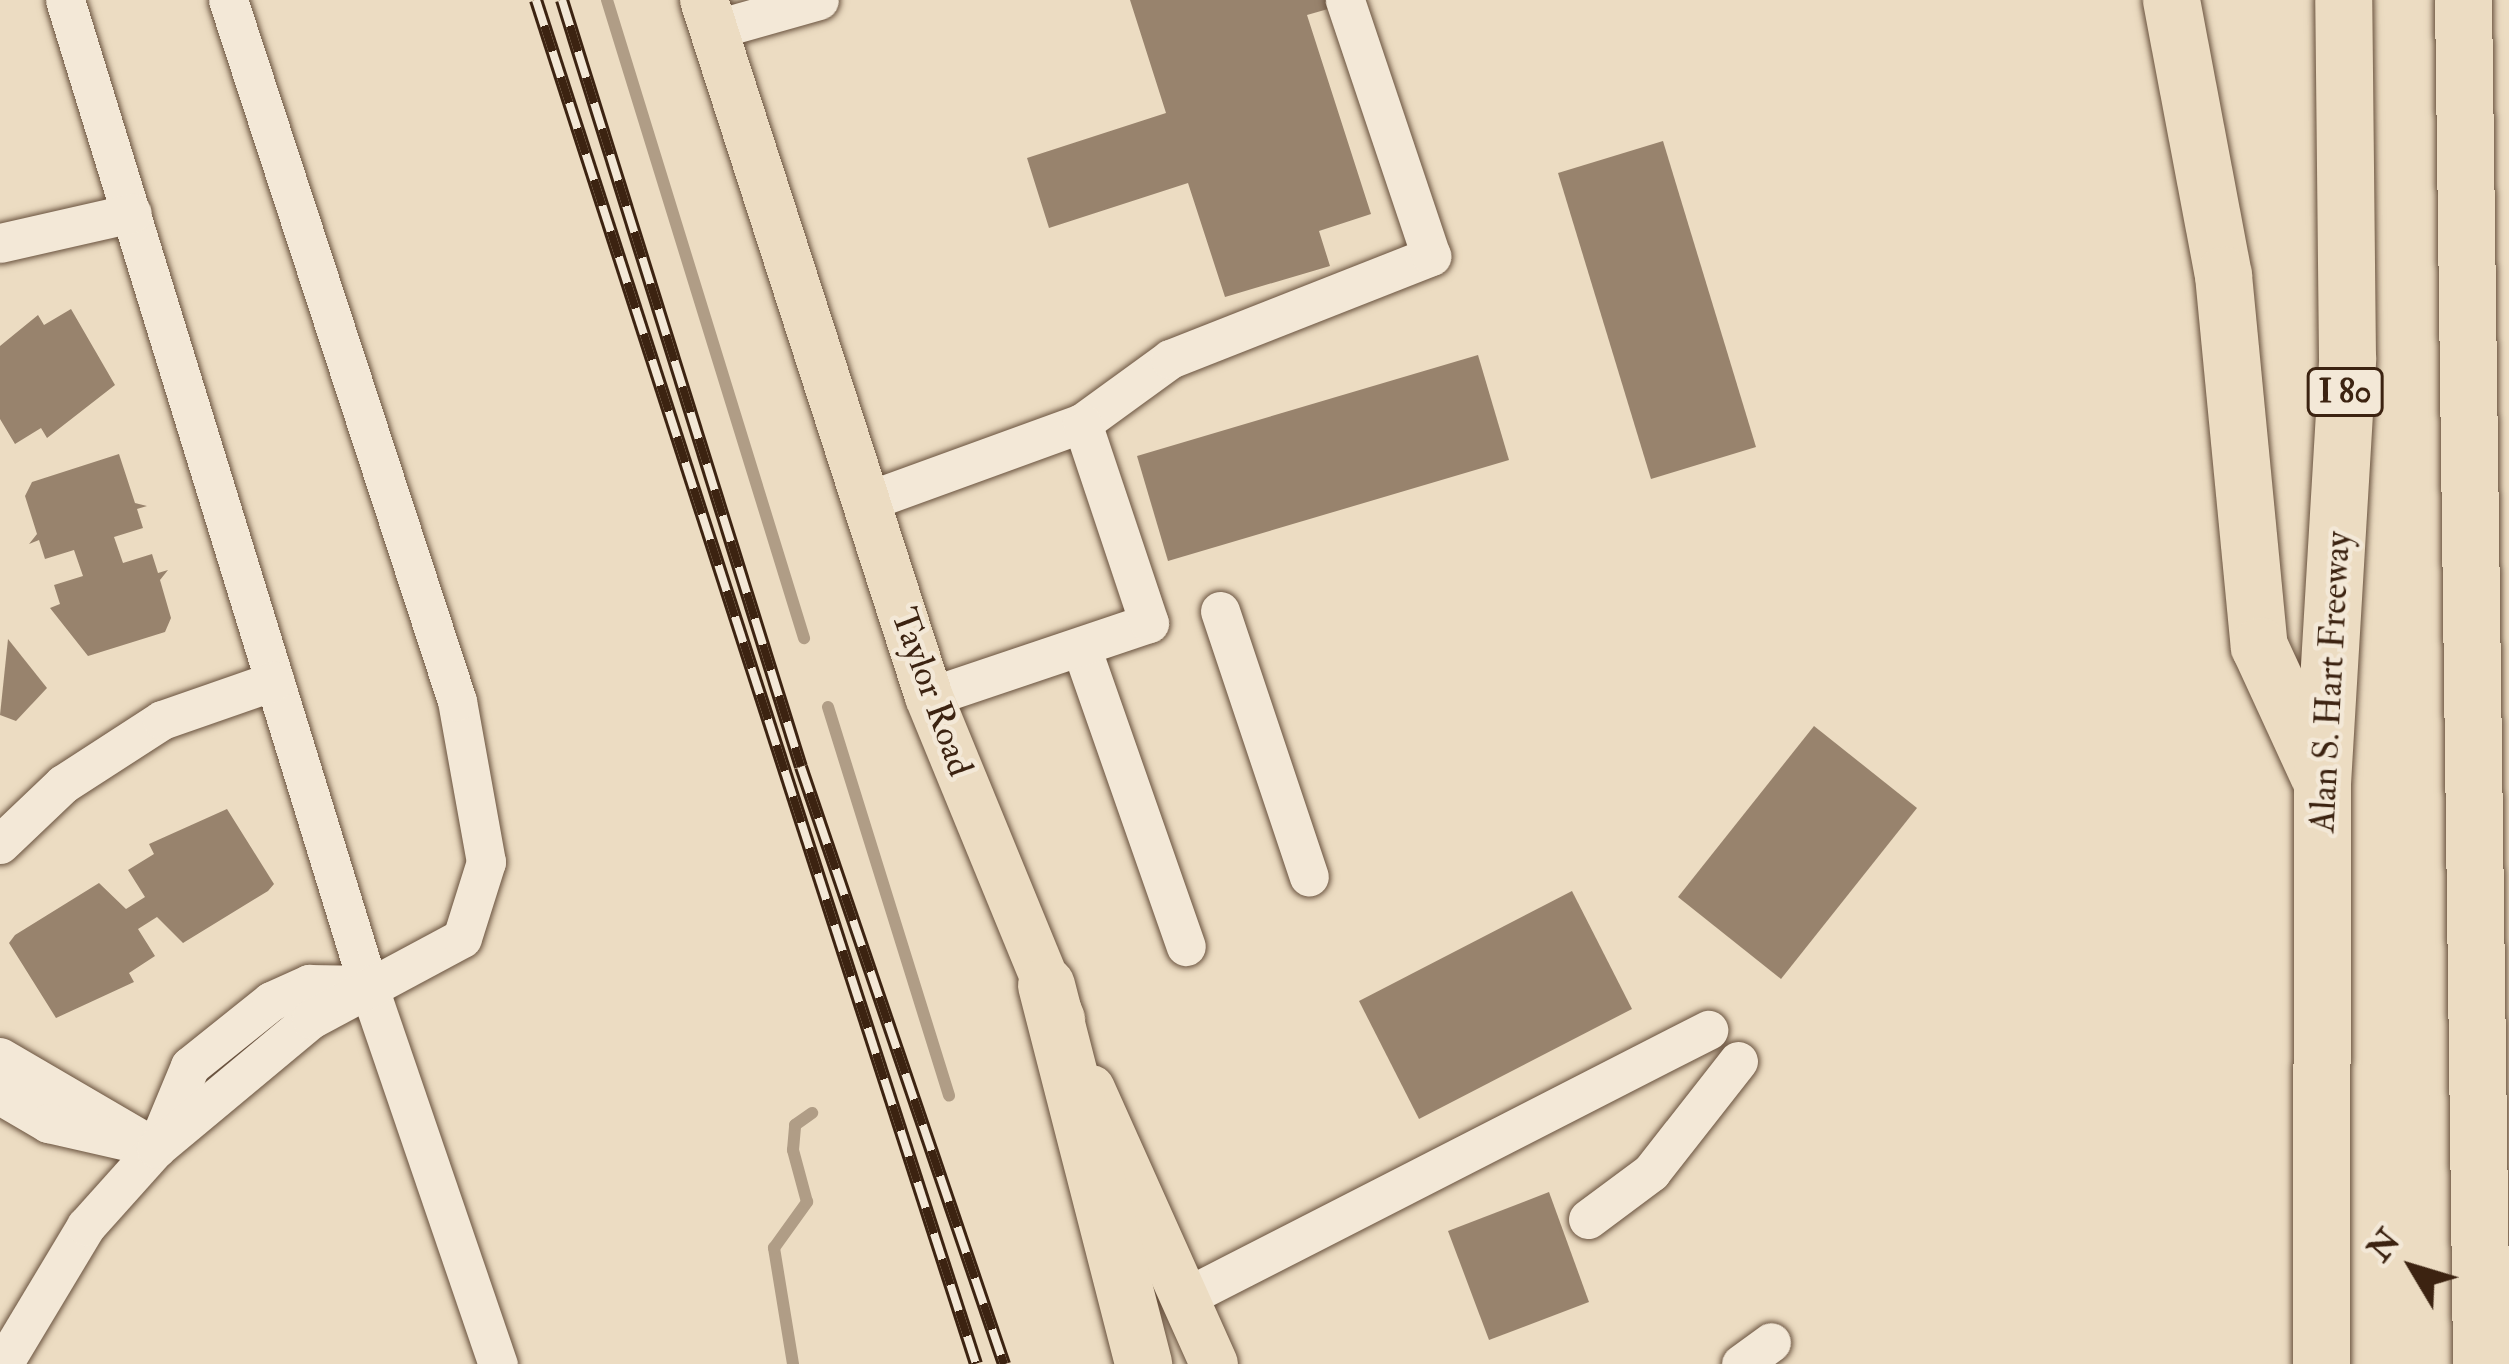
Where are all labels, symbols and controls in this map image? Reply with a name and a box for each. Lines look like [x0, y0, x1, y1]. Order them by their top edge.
road number: I 80 [2306, 365, 2384, 419]
street label: Alan S. Hart Freeway [2301, 530, 2359, 834]
street label: Taylor Road [882, 602, 982, 782]
north arrow [2353, 1208, 2473, 1328]
text: N [2359, 1221, 2409, 1270]

